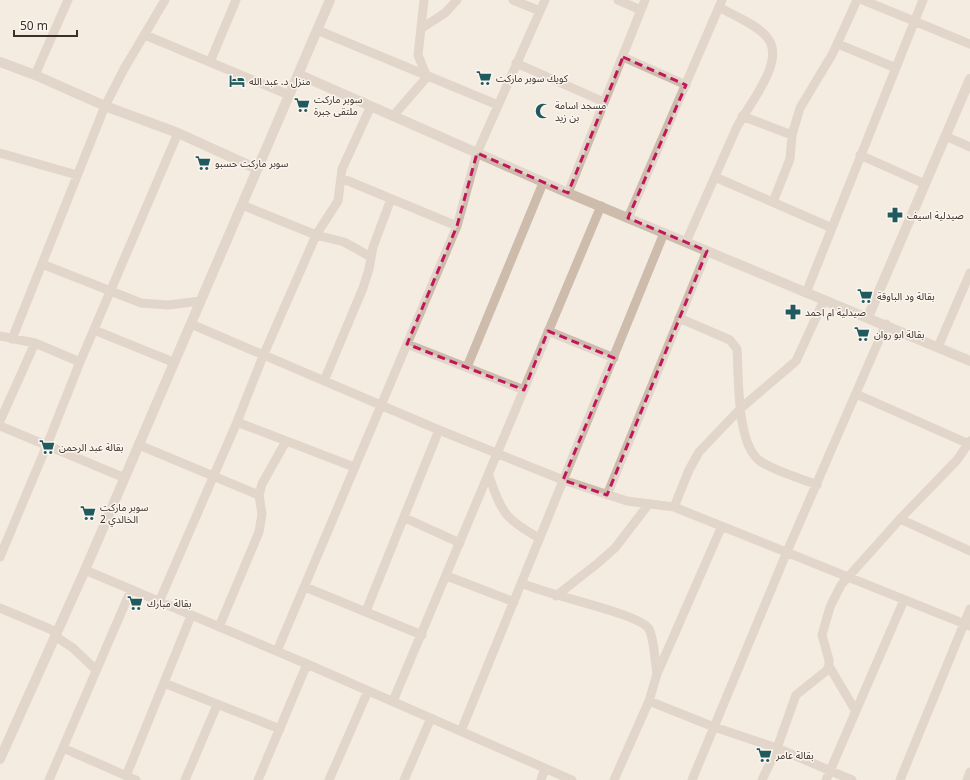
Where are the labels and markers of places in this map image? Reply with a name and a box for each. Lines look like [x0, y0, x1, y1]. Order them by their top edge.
supermarket icon: كويك سوبر ماركت [475, 69, 493, 87]
place label: كويك سوبر ماركت [496, 71, 569, 85]
hotel icon: منزل د. عبد الله [228, 72, 246, 90]
place label: منزل د. عبد الله [249, 74, 310, 88]
place label: سوبر ماركت ملتقى جبرة [314, 92, 362, 118]
supermarket icon: سوبر ماركت ملتقى جبرة [293, 96, 311, 114]
place label: مسجد اسامة بن زيد [555, 98, 606, 124]
mosque icon: مسجد اسامة بن زيد [534, 102, 552, 120]
supermarket icon: سوبر ماركت حسبو [194, 154, 212, 172]
place label: سوبر ماركت حسبو [215, 156, 289, 170]
pharmacy icon: صيدلية اسيف [886, 206, 904, 224]
place label: صيدلية اسيف [907, 208, 964, 222]
supermarket icon: بقالة ود الباوقة [856, 287, 874, 305]
place label: بقالة ود الباوقة [877, 289, 935, 303]
pharmacy icon: صيدلية ام احمد [784, 303, 802, 321]
place label: صيدلية ام احمد [805, 305, 866, 321]
supermarket icon: بقالة ابو روان [853, 325, 871, 343]
place label: بقالة ابو روان [874, 327, 925, 341]
supermarket icon: بقالة عبد الرحمن [38, 438, 56, 456]
place label: بقالة عبد الرحمن [59, 440, 124, 454]
place label: سوبر ماركت الخالدي 2 [100, 500, 148, 527]
supermarket icon: سوبر ماركت الخالدي 2 [79, 504, 97, 522]
supermarket icon: بقالة مبارك [126, 594, 144, 612]
place label: بقالة مبارك [147, 596, 192, 610]
supermarket icon: بقالة عامر [755, 746, 773, 764]
place label: بقالة عامر [775, 748, 814, 762]

